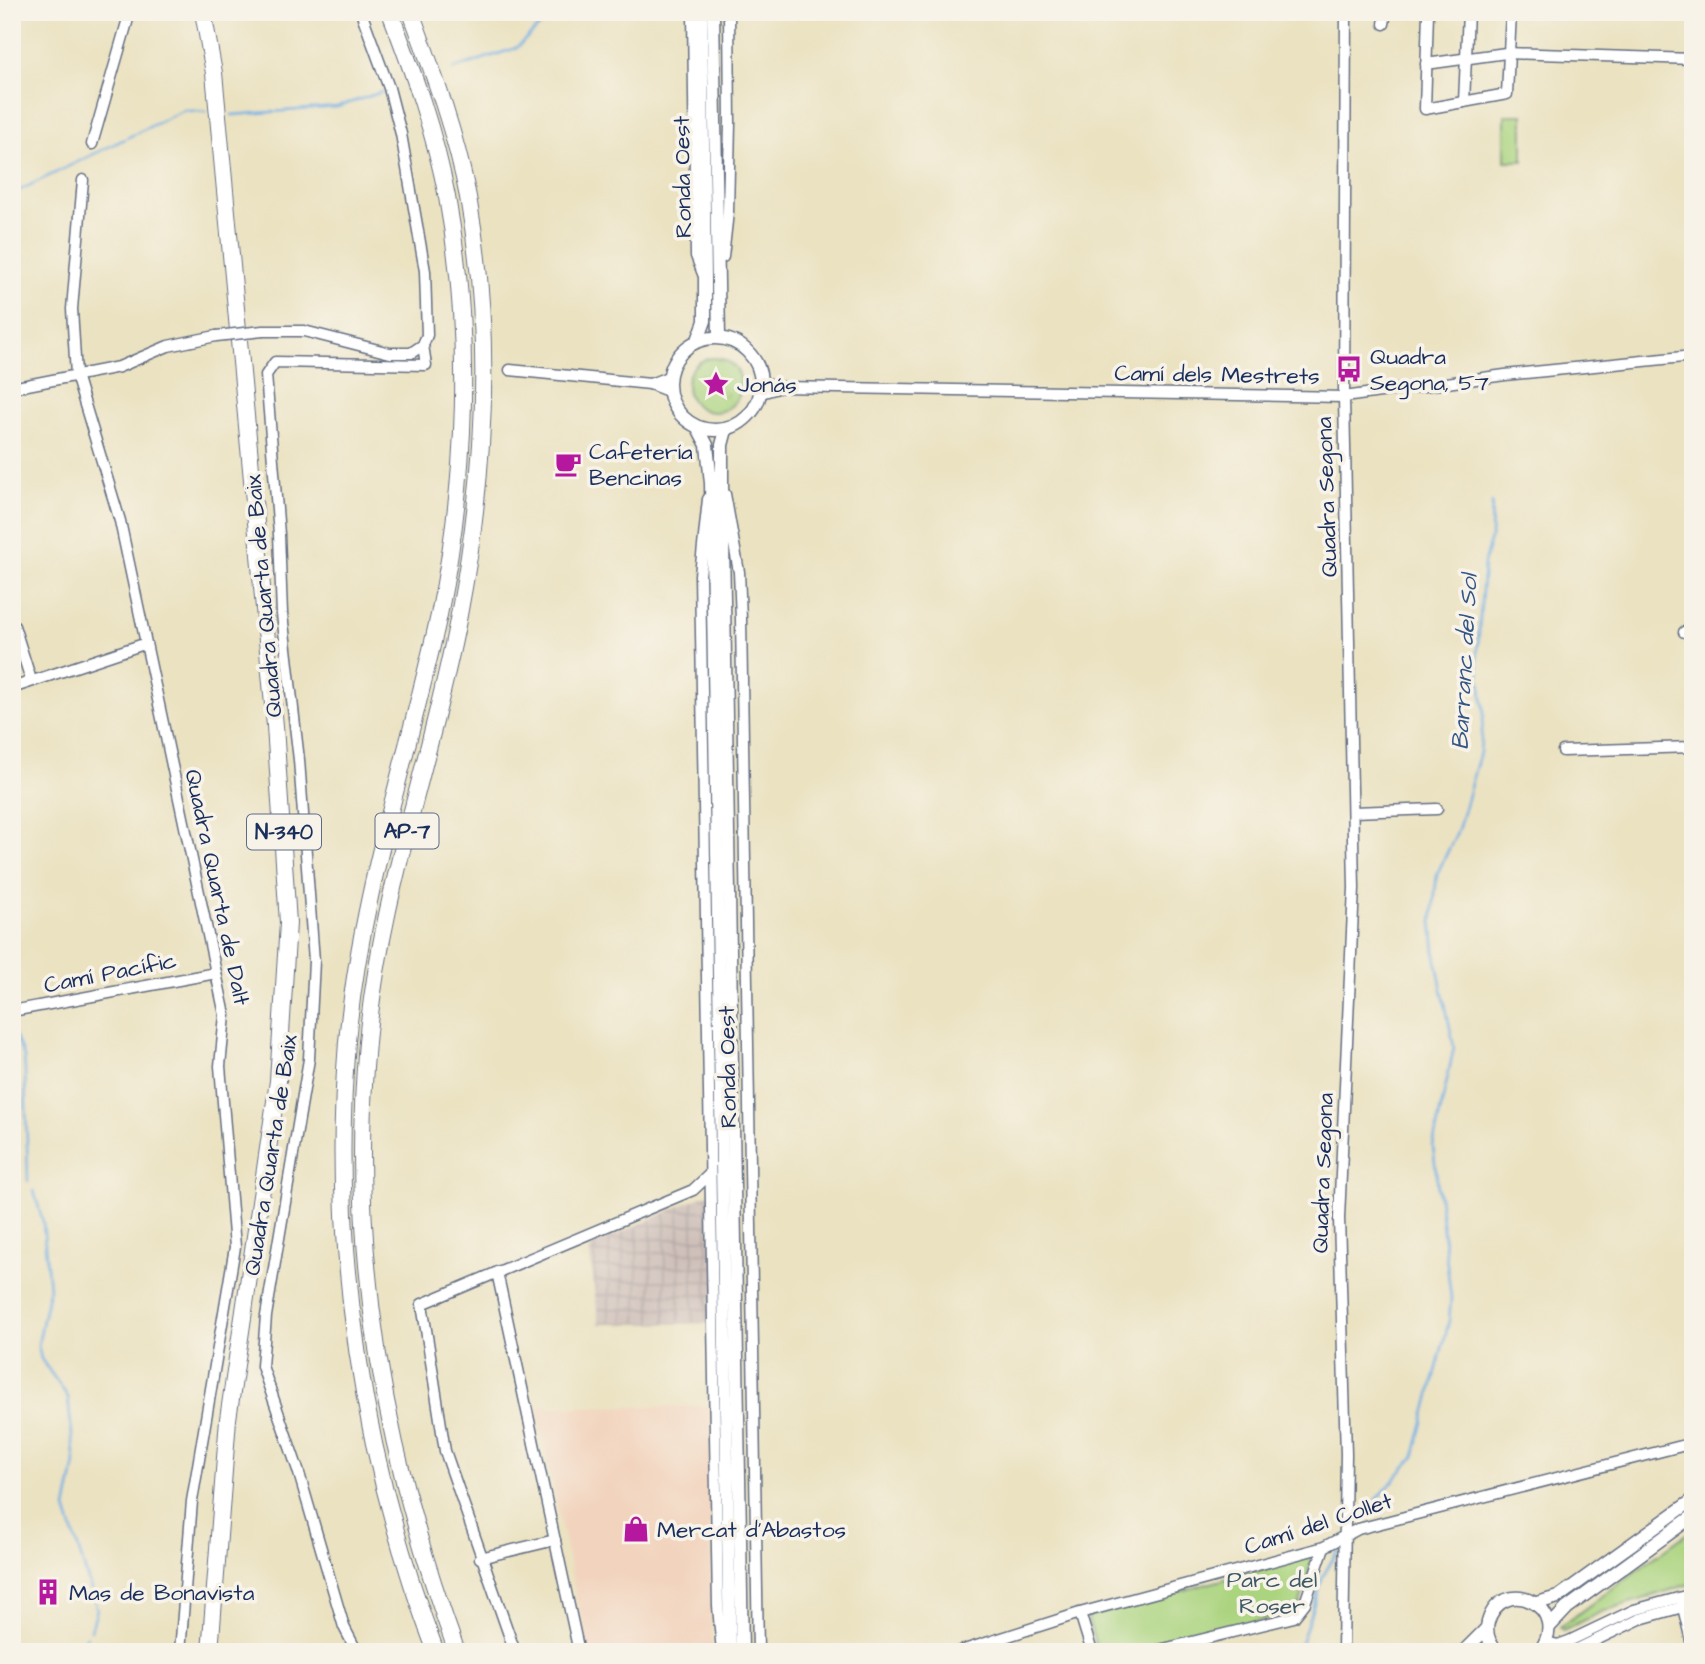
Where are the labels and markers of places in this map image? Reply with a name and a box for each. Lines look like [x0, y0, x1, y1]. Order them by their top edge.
place label: Quadra Segona, 57 [1370, 341, 1489, 400]
bus stop icon: Quadra Segona, 57 [1334, 354, 1364, 384]
place icon: Jonás [701, 369, 731, 399]
place label: Jonás [737, 369, 797, 401]
place label: Cafetería Bencinas [589, 436, 693, 494]
cafe icon: Cafetería Bencinas [553, 449, 583, 479]
shop icon: Mercat d'Abastos [621, 1514, 651, 1544]
place label: Mercat d'Abastos [657, 1514, 846, 1546]
building icon: Mas de Bonavista [33, 1577, 63, 1607]
place label: Mas de Bonavista [69, 1577, 255, 1609]

